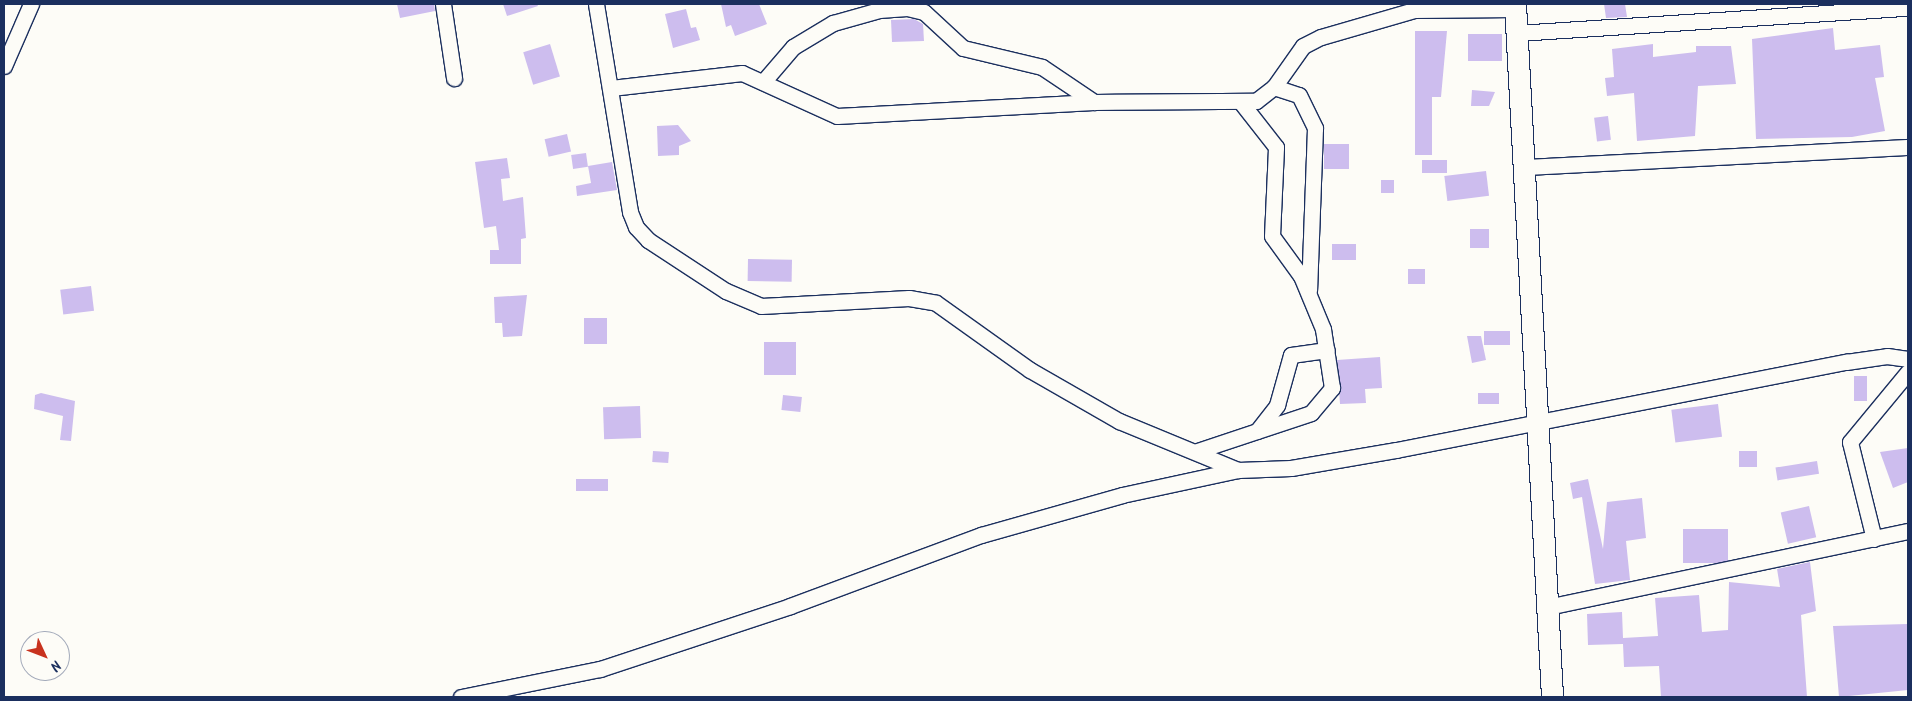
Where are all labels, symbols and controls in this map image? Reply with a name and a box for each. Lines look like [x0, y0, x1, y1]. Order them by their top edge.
north arrow [20, 631, 70, 681]
text: N [44, 655, 66, 676]

